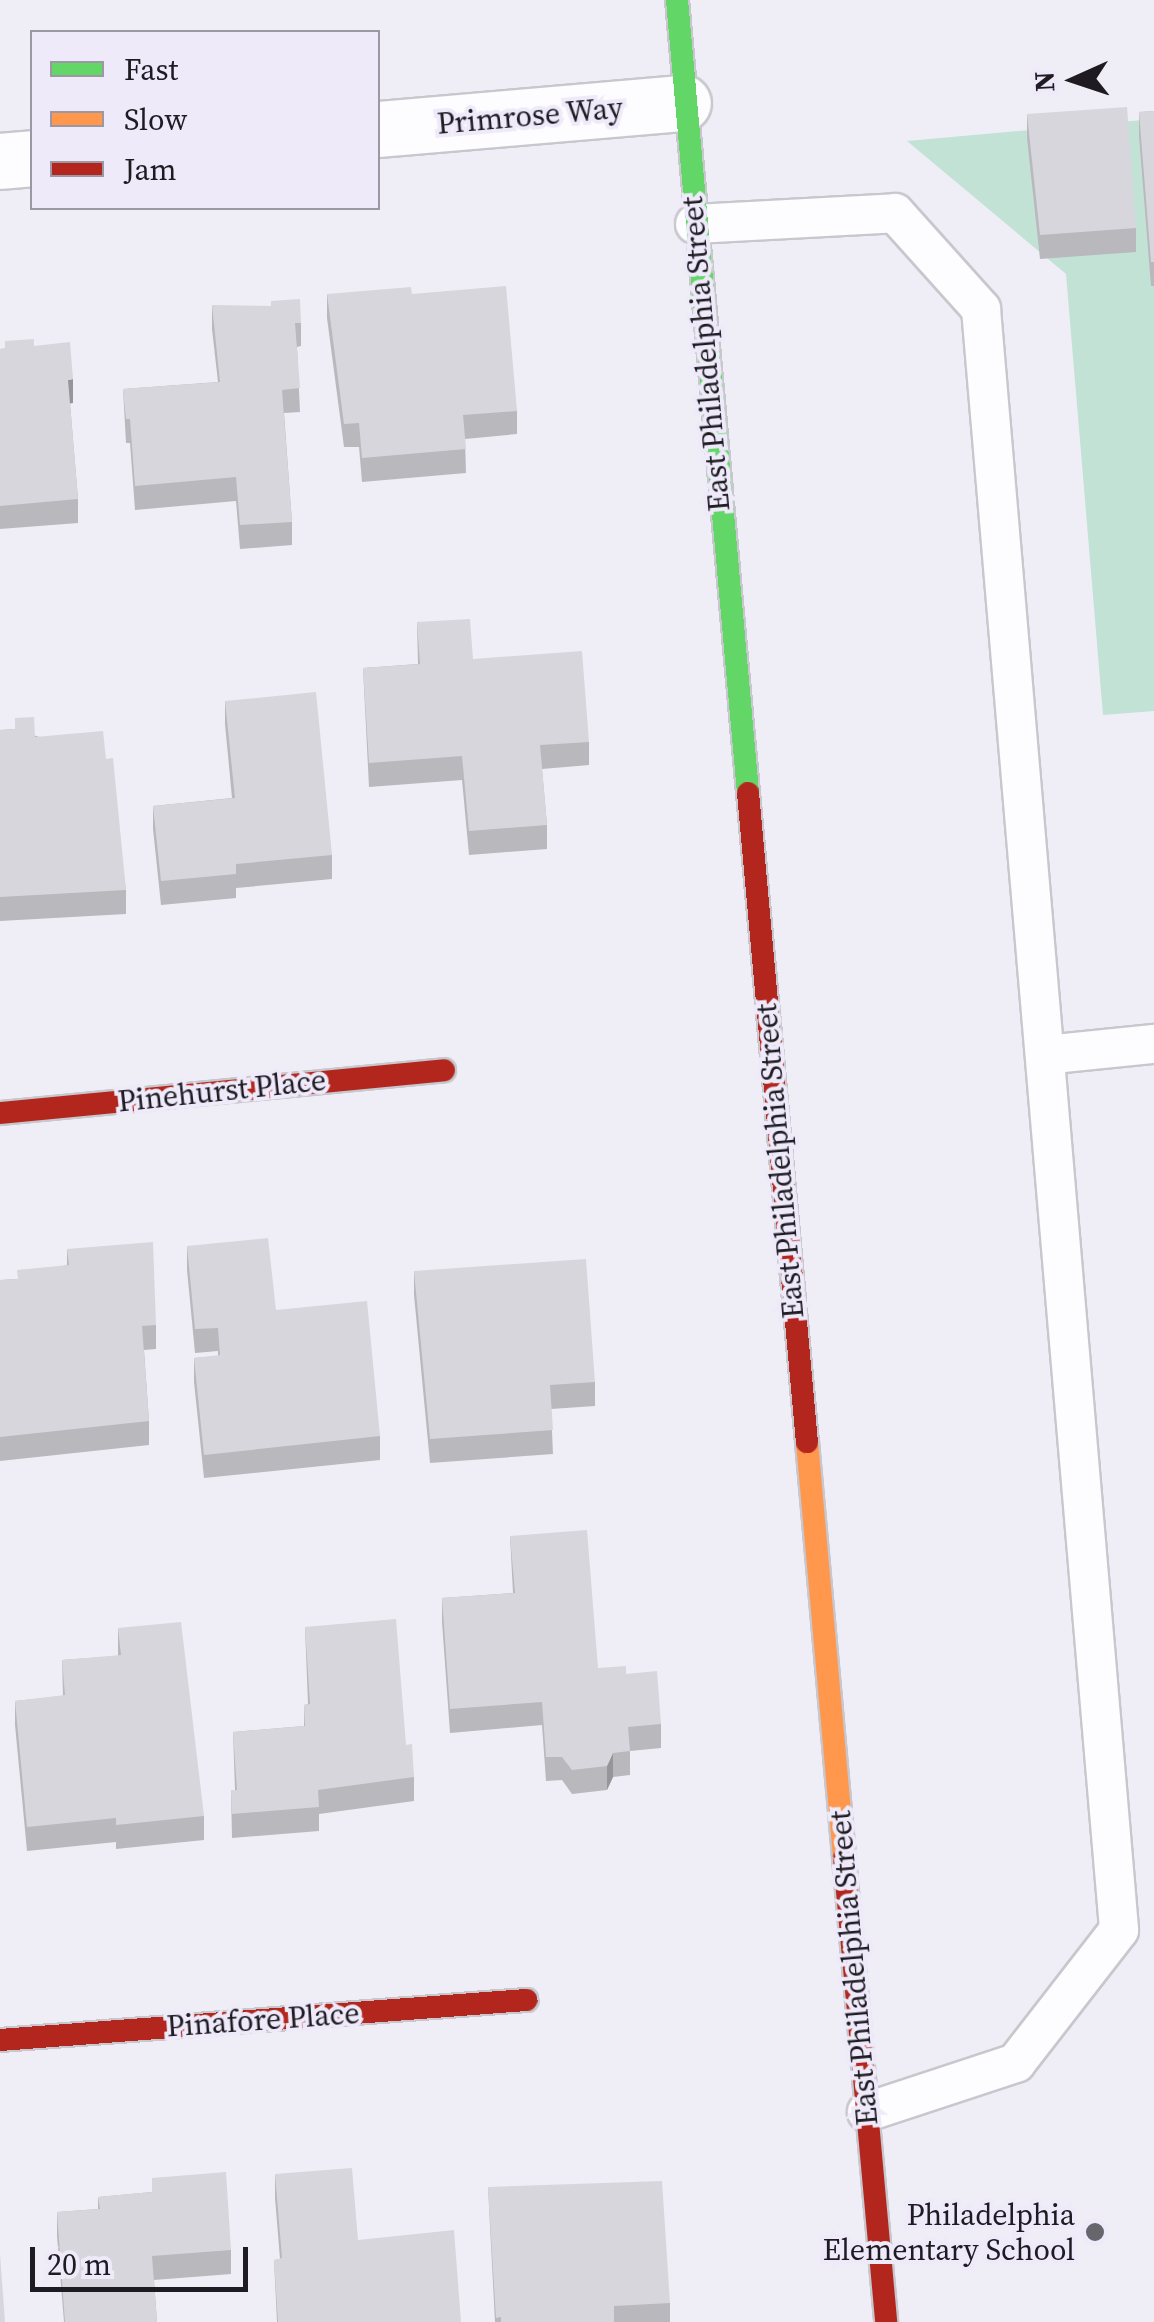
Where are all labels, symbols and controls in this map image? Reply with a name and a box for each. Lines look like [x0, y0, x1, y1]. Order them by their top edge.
legend [30, 30, 380, 210]
north arrow [1024, 30, 1124, 130]
text: Fast [124, 49, 178, 90]
text: N [1025, 70, 1064, 93]
street label: Primrose Way [435, 90, 625, 142]
text: Slow [124, 99, 187, 140]
text: Jam [124, 149, 177, 190]
street label: East Philadelphia Street [674, 195, 738, 513]
street label: East Philadelphia Street [748, 1002, 812, 1320]
street label: Pinehurst Place [116, 1062, 328, 1120]
street label: East Philadelphia Street [822, 1809, 886, 2127]
street label: Pinafore Place [165, 1995, 361, 2045]
place label: Philadelphia Elementary School [823, 2197, 1075, 2268]
marker: Philadelphia Elementary School [1084, 2221, 1106, 2243]
scale bar [35, 2227, 252, 2289]
text: 20 m [47, 2244, 111, 2285]

